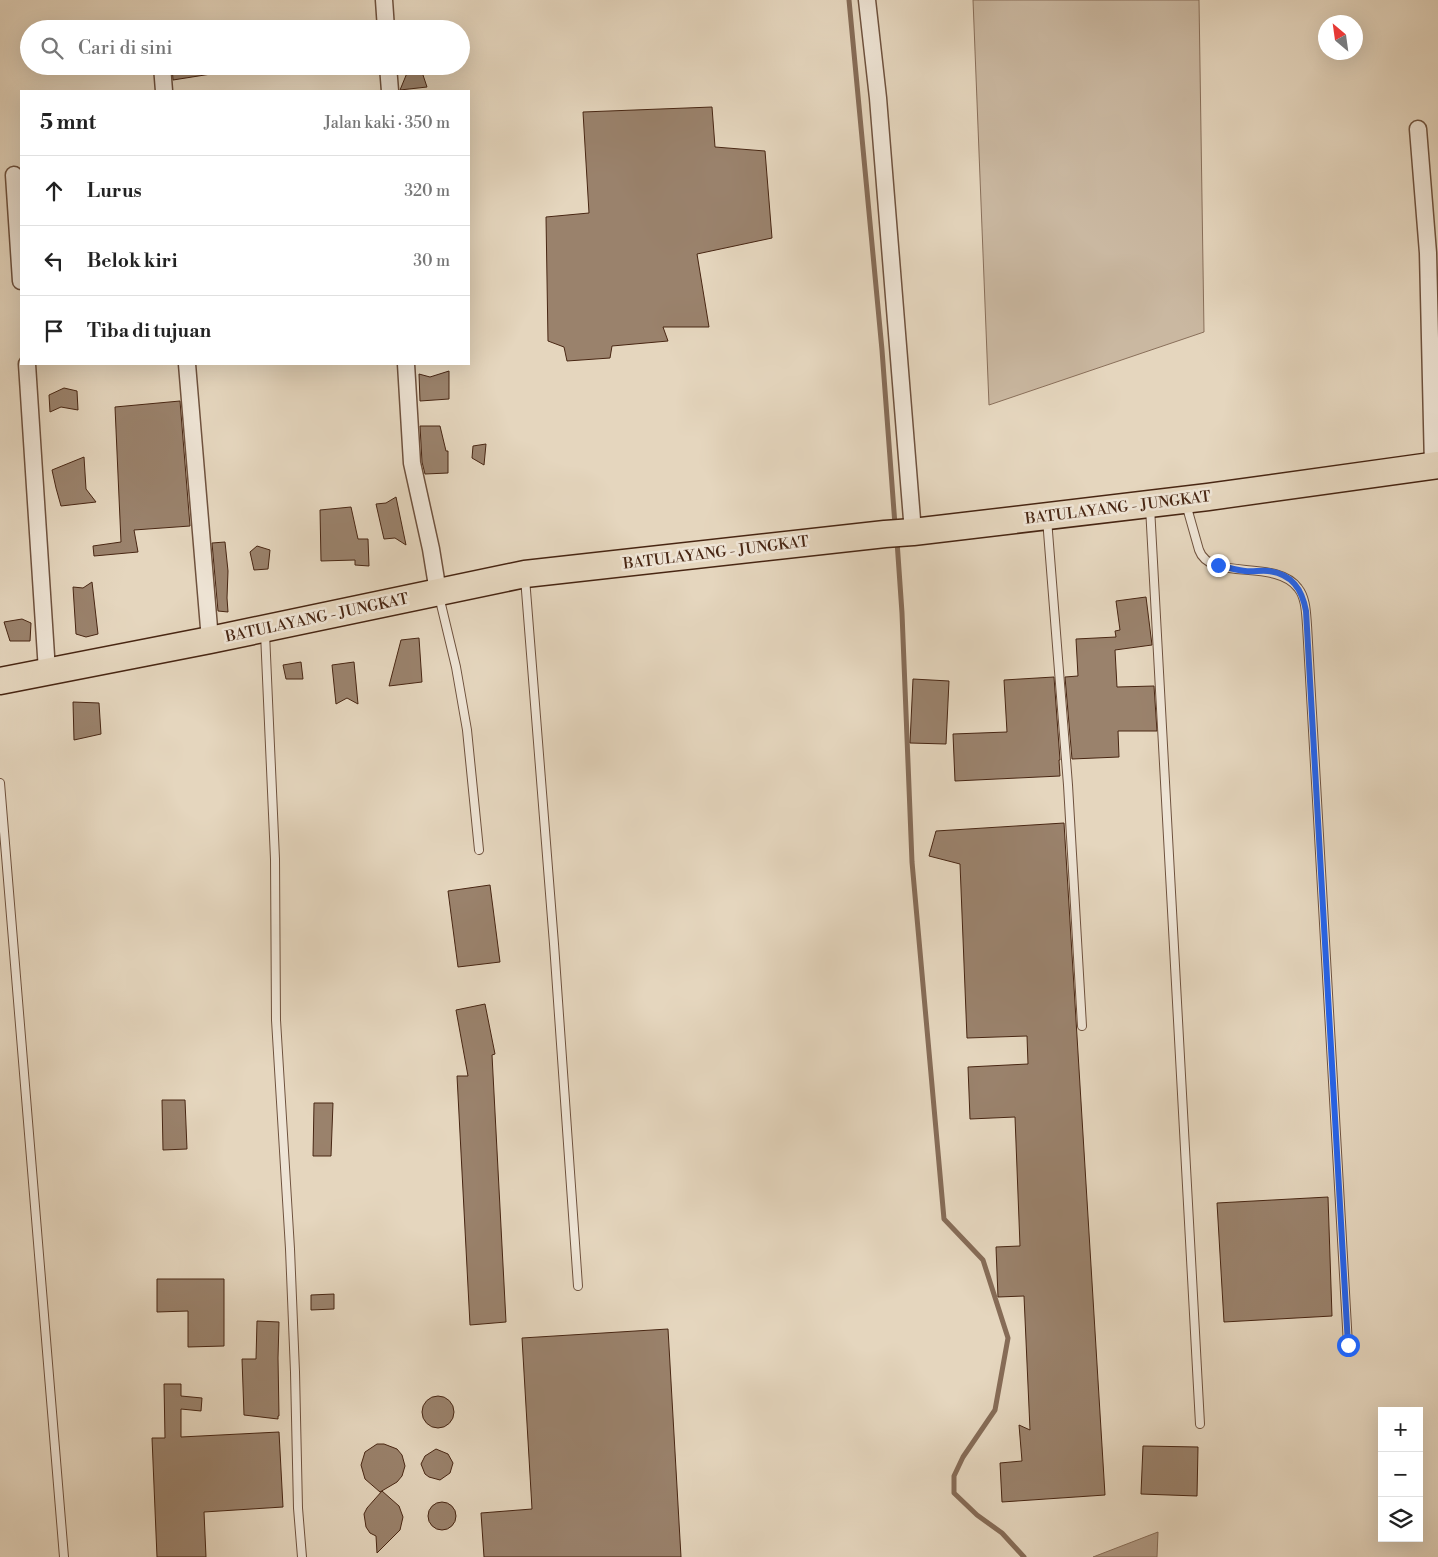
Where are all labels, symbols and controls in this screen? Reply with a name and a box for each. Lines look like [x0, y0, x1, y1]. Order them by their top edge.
north arrow [1318, 15, 1363, 60]
search box [20, 20, 470, 75]
icon: search [38, 34, 66, 62]
text: Cari di sini [78, 36, 173, 60]
text: 5 mnt [40, 110, 96, 136]
text: Jalan kaki · 350 m [324, 113, 450, 133]
icon: ahead [40, 177, 68, 205]
text: Lurus [87, 179, 142, 203]
text: 320 m [404, 181, 450, 201]
icon: left [40, 247, 68, 275]
text: Belok kiri [87, 249, 177, 273]
text: 30 m [413, 251, 450, 271]
icon: arrive [40, 317, 68, 345]
text: Tiba di tujuan [87, 319, 211, 343]
street label: BATULAYANG - JUNGKAT [1023, 487, 1212, 529]
street label: BATULAYANG - JUNGKAT [621, 532, 810, 574]
route end [1207, 554, 1230, 577]
street label: BATULAYANG - JUNGKAT [223, 589, 411, 647]
route start [1337, 1334, 1360, 1357]
map controls [1378, 1407, 1423, 1542]
button: + [1378, 1407, 1423, 1452]
button: − [1378, 1452, 1423, 1497]
button: layers [1378, 1497, 1423, 1542]

